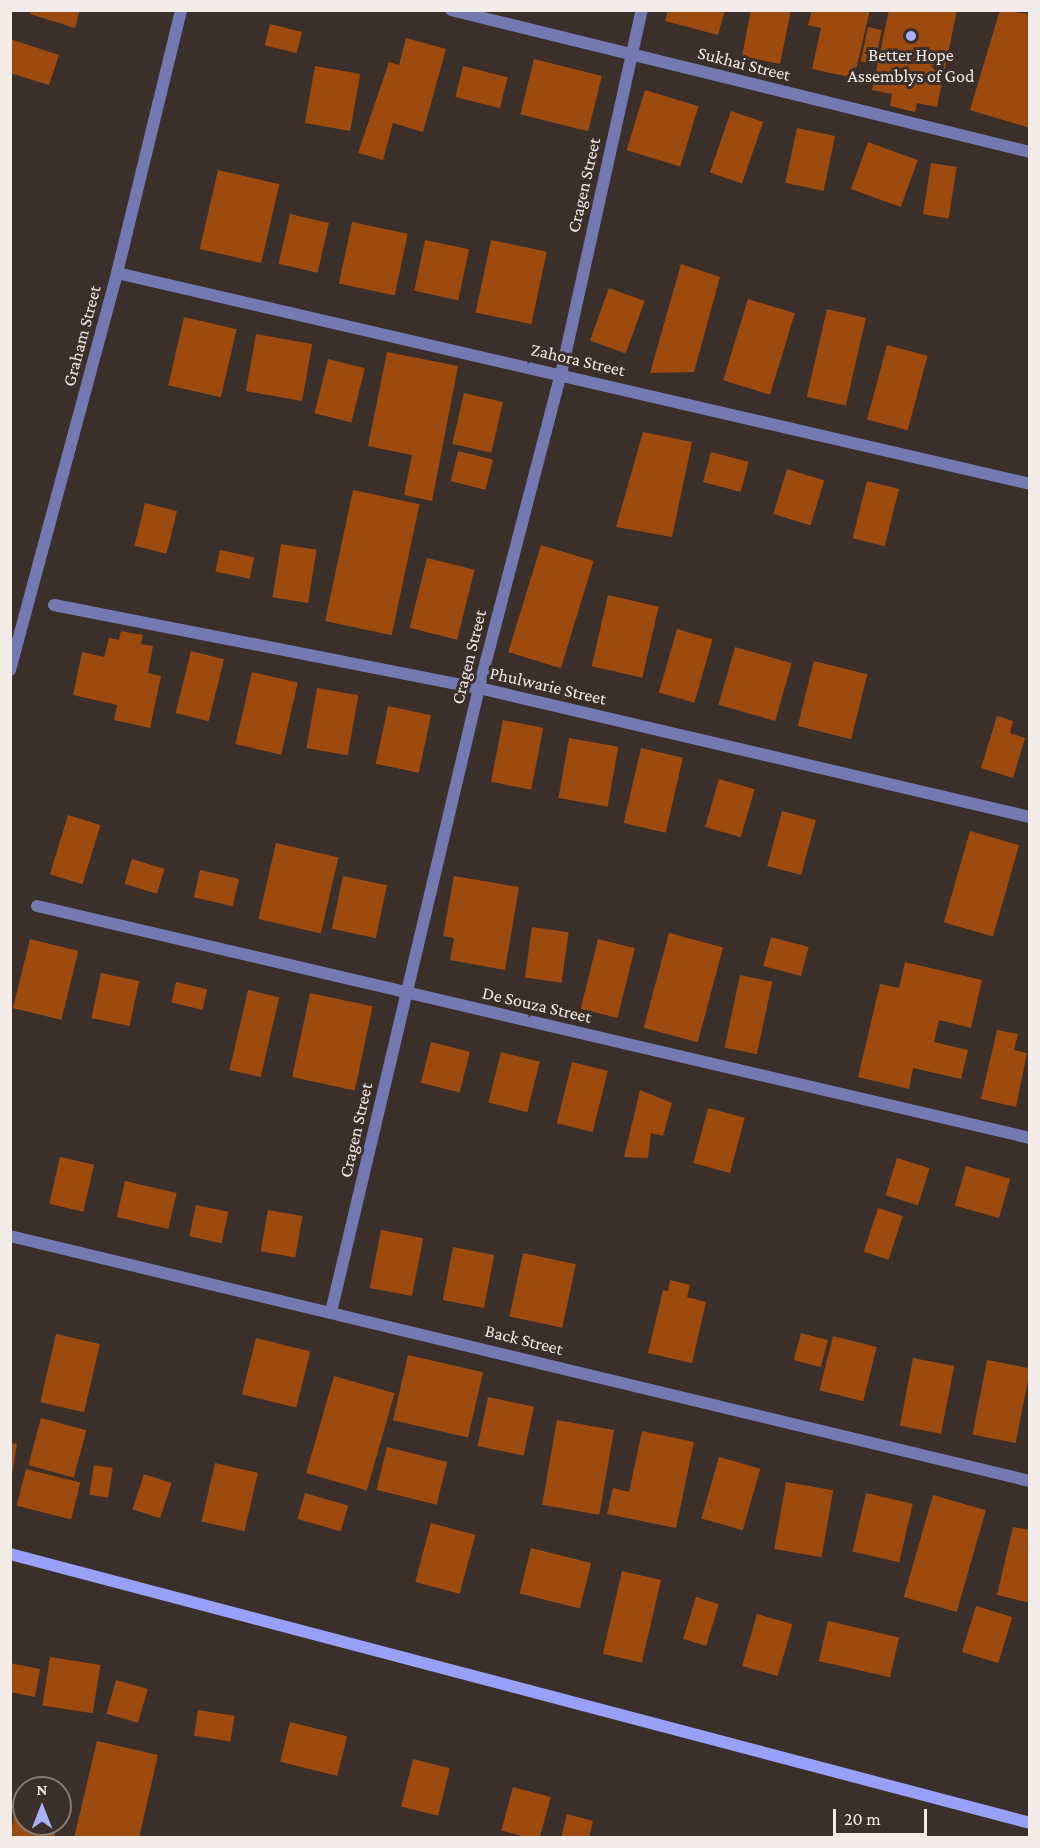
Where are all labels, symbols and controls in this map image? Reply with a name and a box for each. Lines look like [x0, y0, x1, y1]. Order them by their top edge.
marker: Better Hope Assemblys of God [904, 29, 918, 43]
street label: Sukhai Street [695, 42, 793, 86]
place label: Better Hope Assemblys of God [848, 45, 974, 88]
street label: Cragen Street [563, 135, 605, 235]
street label: Graham Street [58, 283, 106, 389]
street label: Zahora Street [529, 339, 627, 381]
street label: Cragen Street [447, 607, 491, 707]
street label: Phulwarie Street [488, 662, 608, 710]
street label: De Souza Street [480, 982, 594, 1028]
street label: Cragen Street [335, 1080, 377, 1180]
street label: Back Street [483, 1320, 565, 1360]
north arrow [12, 1776, 72, 1836]
text: N [37, 1781, 47, 1798]
scale bar [836, 1797, 930, 1835]
text: 20 m [844, 1809, 881, 1829]

